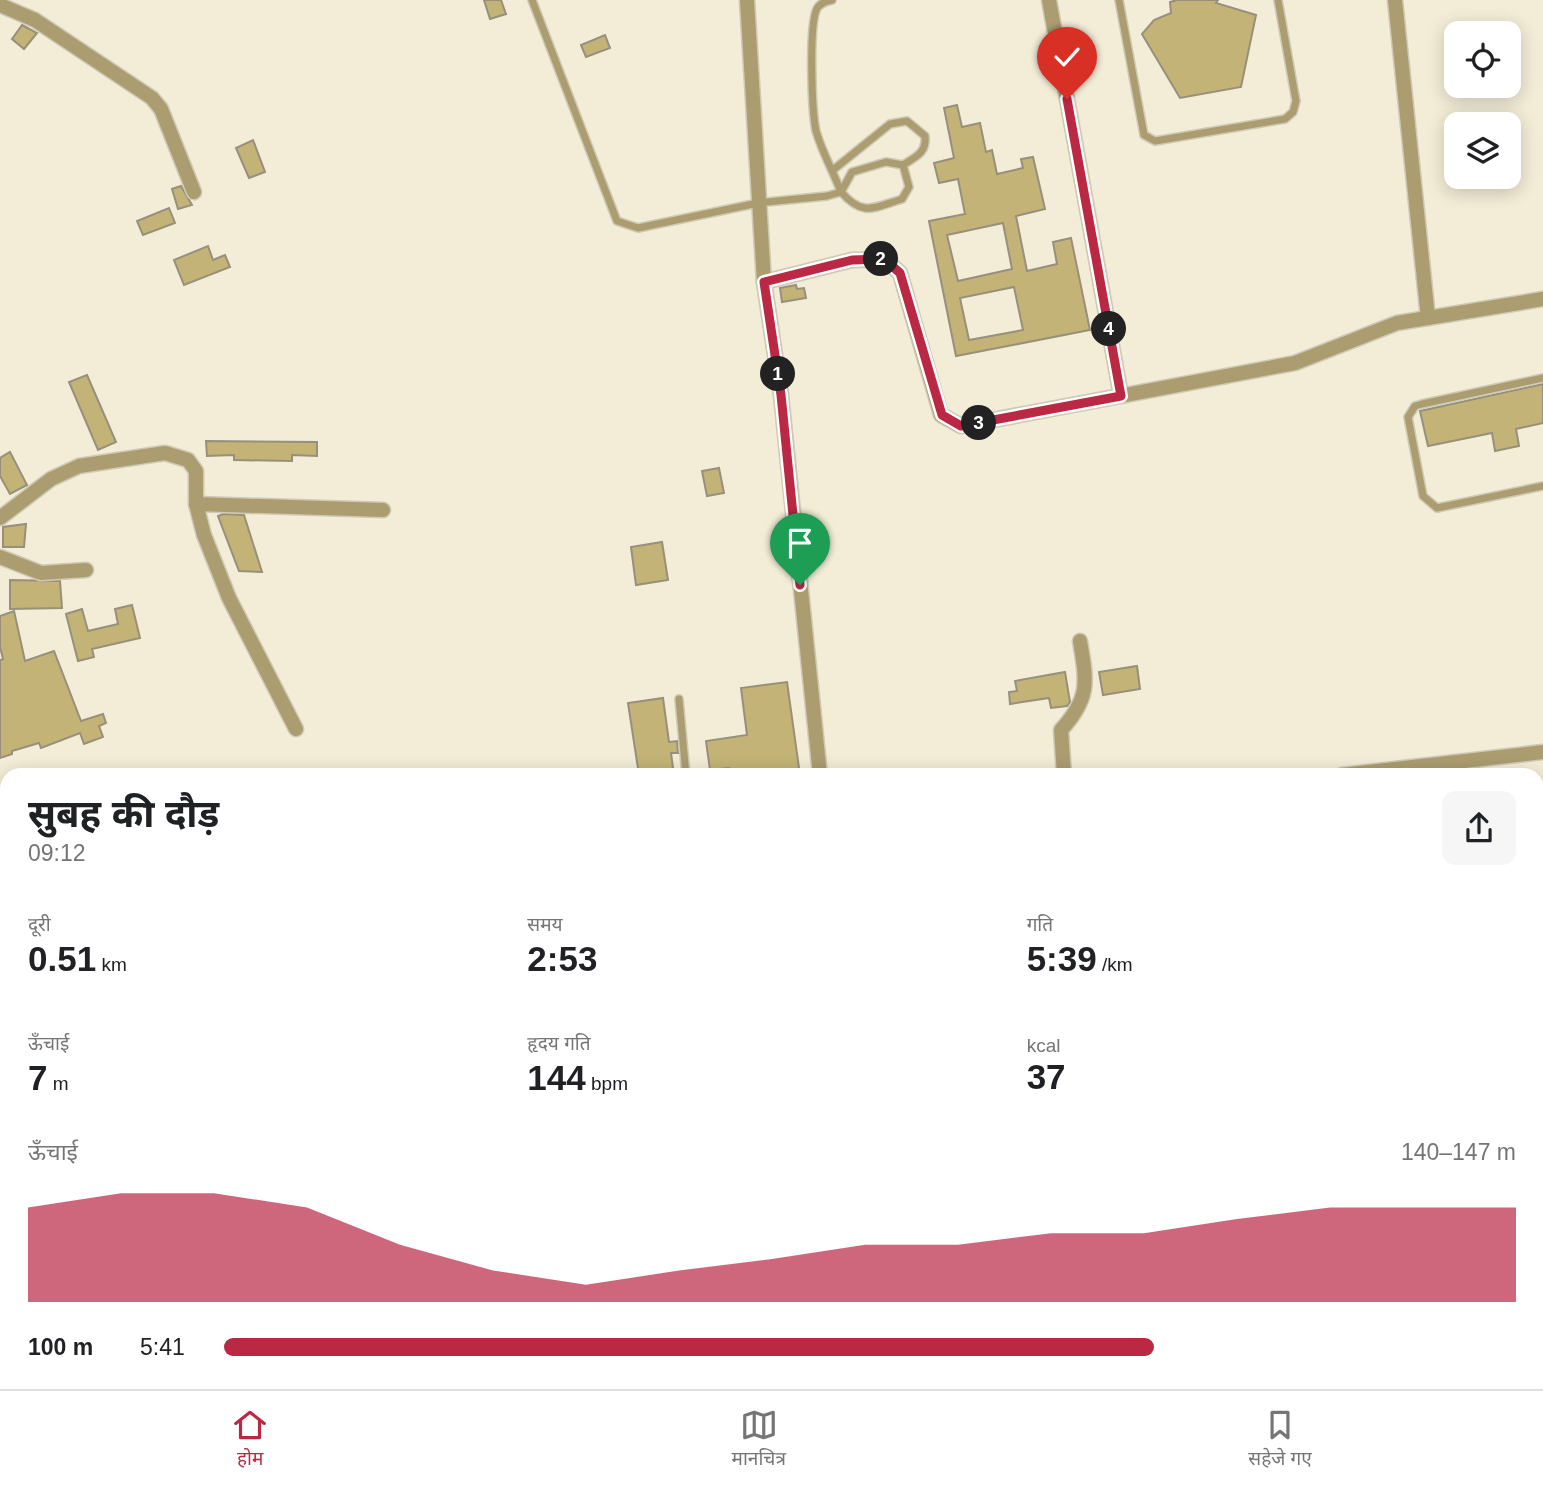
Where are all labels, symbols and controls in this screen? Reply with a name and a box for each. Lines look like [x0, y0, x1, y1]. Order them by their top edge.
map controls [1444, 21, 1521, 189]
button: locate [1444, 21, 1521, 98]
pin [1037, 27, 1097, 99]
icon: check [1048, 38, 1086, 76]
button: layers [1444, 112, 1521, 189]
pin: 2 [864, 242, 898, 276]
text: 2 [875, 248, 886, 269]
pin: 4 [1092, 312, 1126, 346]
text: 4 [1103, 318, 1114, 339]
pin: 1 [760, 356, 796, 392]
text: 1 [772, 363, 783, 384]
pin: 3 [962, 406, 996, 440]
text: 3 [973, 412, 984, 433]
pin [770, 513, 830, 585]
icon: arrive [781, 524, 819, 562]
button: share [1442, 791, 1516, 865]
text: सुबह की दौड़ [28, 793, 219, 835]
text: 09:12 [28, 840, 86, 866]
text: दूरी [28, 914, 51, 935]
text: समय [527, 914, 563, 935]
text: गति [1027, 914, 1053, 935]
text: 0.51 [28, 939, 96, 978]
text: 2:53 [527, 939, 597, 978]
text: 5:39 [1027, 939, 1097, 978]
text: km [96, 954, 127, 975]
text: /km [1097, 954, 1133, 975]
text: ऊँचाई [28, 1033, 69, 1054]
text: हृदय गति [527, 1033, 591, 1054]
text: kcal [1027, 1035, 1060, 1056]
text: 37 [1027, 1057, 1066, 1096]
text: 7 [28, 1058, 47, 1097]
text: 144 [527, 1058, 586, 1097]
text: m [47, 1073, 69, 1094]
text: bpm [586, 1073, 628, 1094]
text: ऊँचाई [28, 1139, 78, 1165]
text: 140–147 m [1401, 1139, 1516, 1165]
text: 100 m [28, 1334, 93, 1360]
text: 5:41 [140, 1334, 185, 1360]
tab: होम [231, 1406, 269, 1473]
tab: मानचित्र [732, 1406, 786, 1473]
tab: सहेजे गए [1248, 1406, 1312, 1473]

